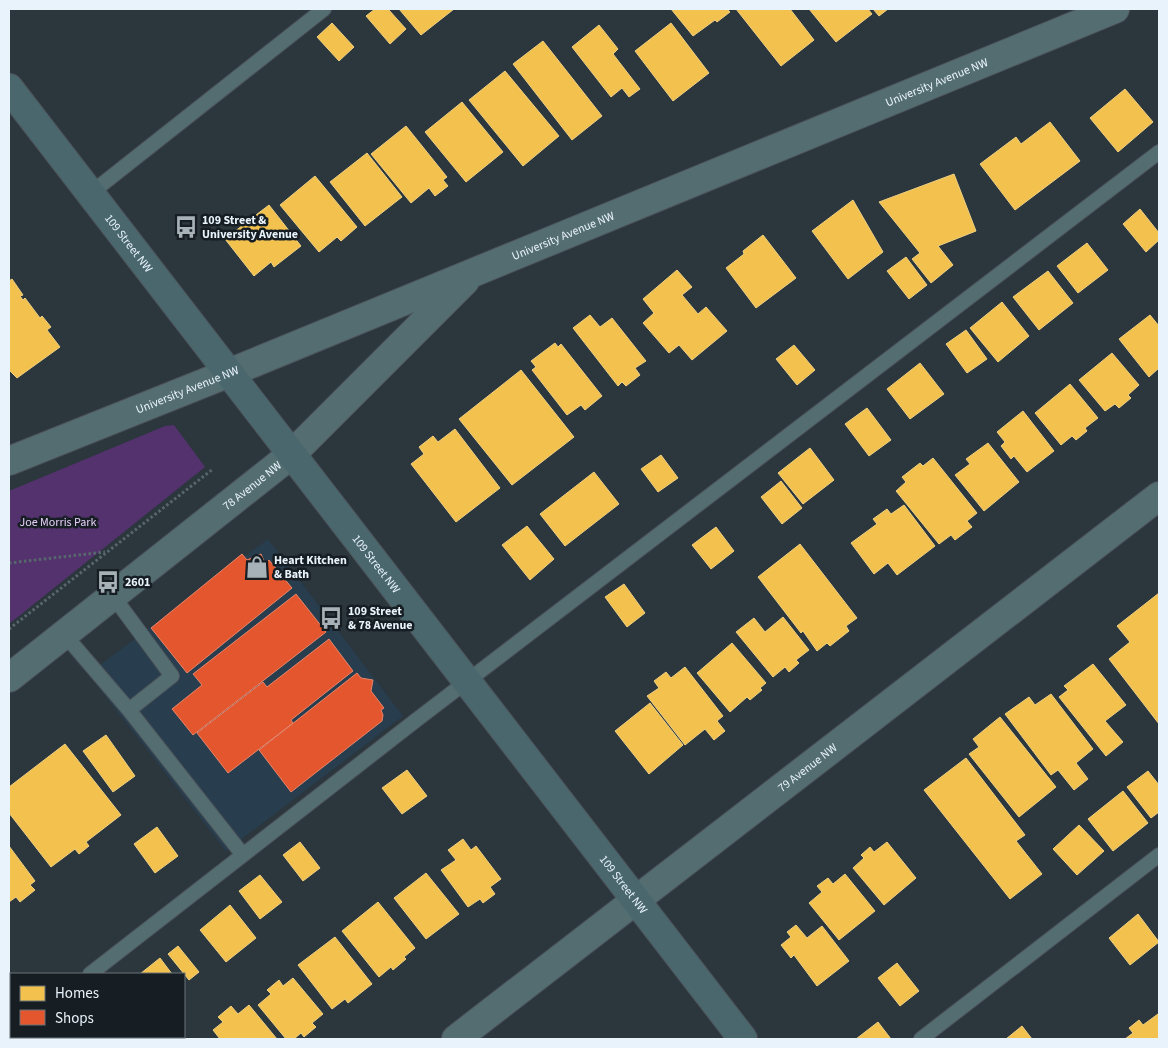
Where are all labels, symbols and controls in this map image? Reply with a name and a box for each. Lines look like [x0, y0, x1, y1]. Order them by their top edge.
street label: University Avenue NW [883, 53, 991, 111]
street label: University Avenue NW [509, 207, 617, 264]
street label: 109 Street NW [101, 210, 157, 277]
place label: 109 Street & University Avenue [202, 212, 298, 243]
bus stop icon: 109 Street & University Avenue [173, 214, 199, 240]
street label: University Avenue NW [133, 361, 242, 418]
street label: 78 Avenue NW [219, 457, 286, 514]
park label: Joe Morris Park [20, 514, 97, 531]
street label: 109 Street NW [348, 531, 405, 597]
place label: Heart Kitchen & Bath [274, 552, 347, 583]
shop icon: Heart Kitchen & Bath [244, 554, 270, 580]
bus stop icon: 2601 [95, 569, 121, 595]
place label: 2601 [125, 574, 150, 591]
place label: 109 Street & 78 Avenue [348, 603, 412, 634]
bus stop icon: 109 Street & 78 Avenue [318, 605, 344, 631]
street label: 79 Avenue NW [774, 739, 841, 796]
street label: 109 Street NW [596, 851, 652, 918]
legend [10, 973, 185, 1038]
text: Homes [55, 983, 99, 1004]
text: Shops [55, 1008, 94, 1029]

